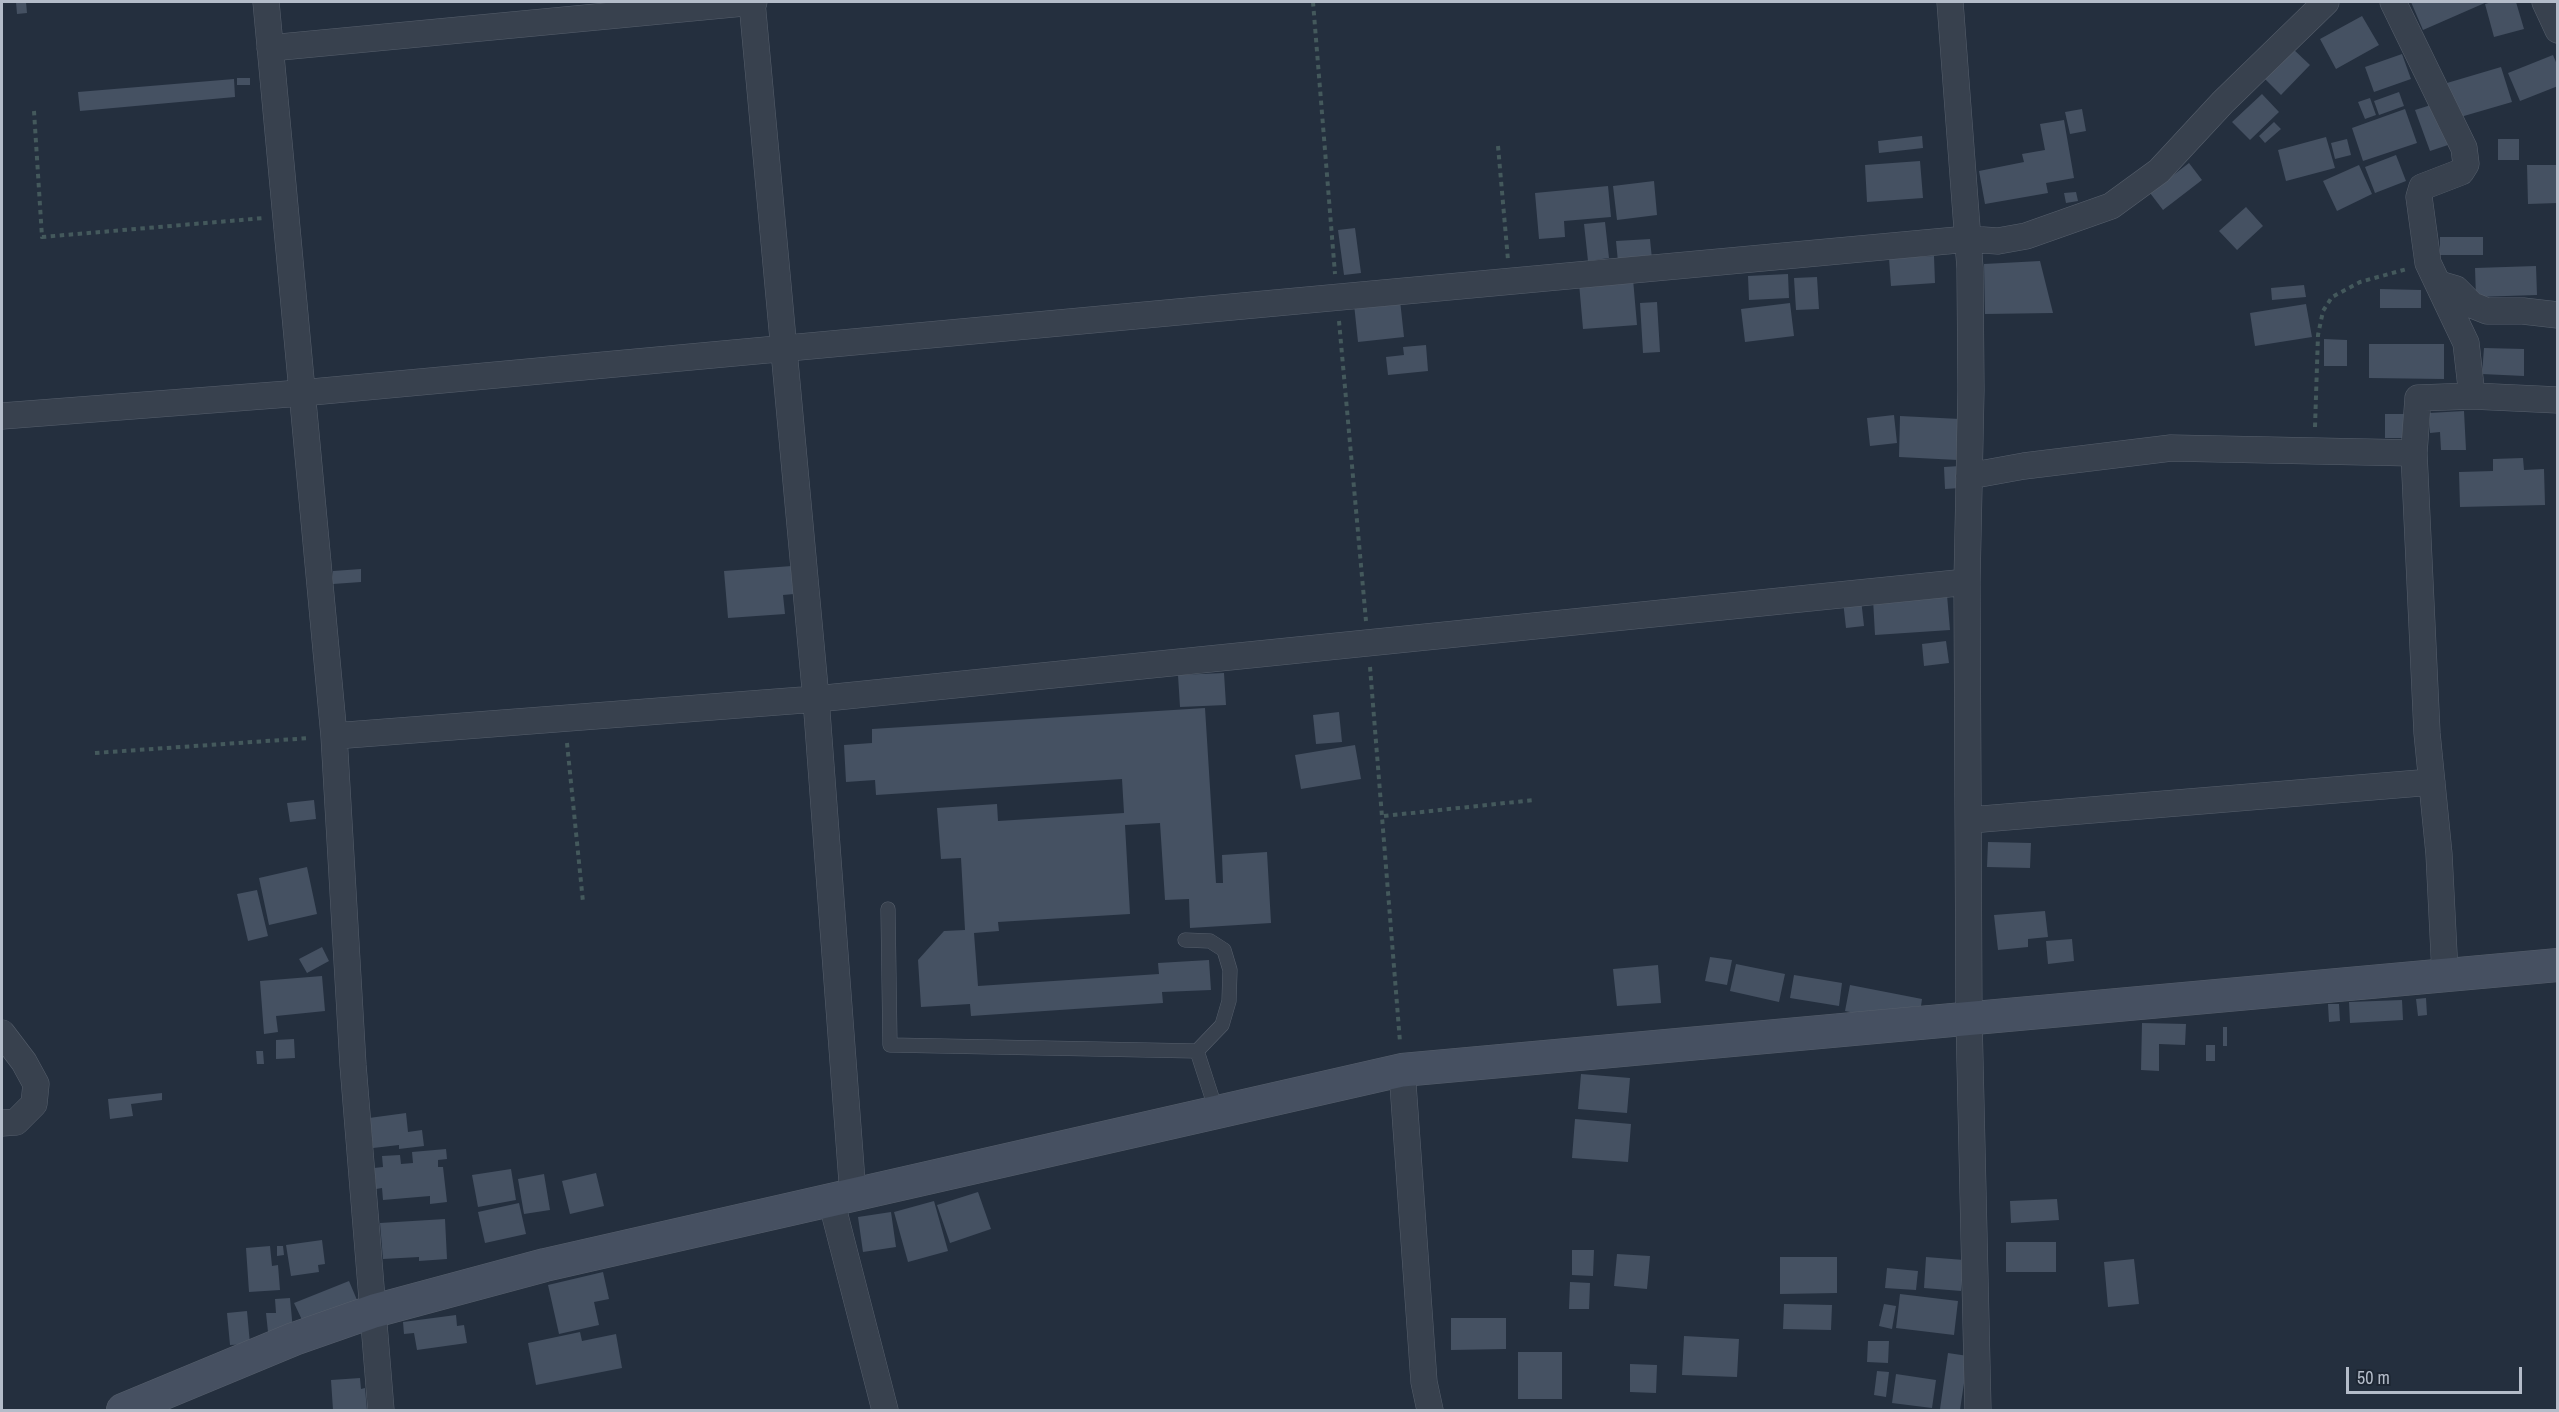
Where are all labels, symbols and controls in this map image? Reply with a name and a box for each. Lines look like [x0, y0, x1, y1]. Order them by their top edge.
scale bar [2349, 1355, 2524, 1393]
text: 50 m [2357, 1365, 2390, 1390]

